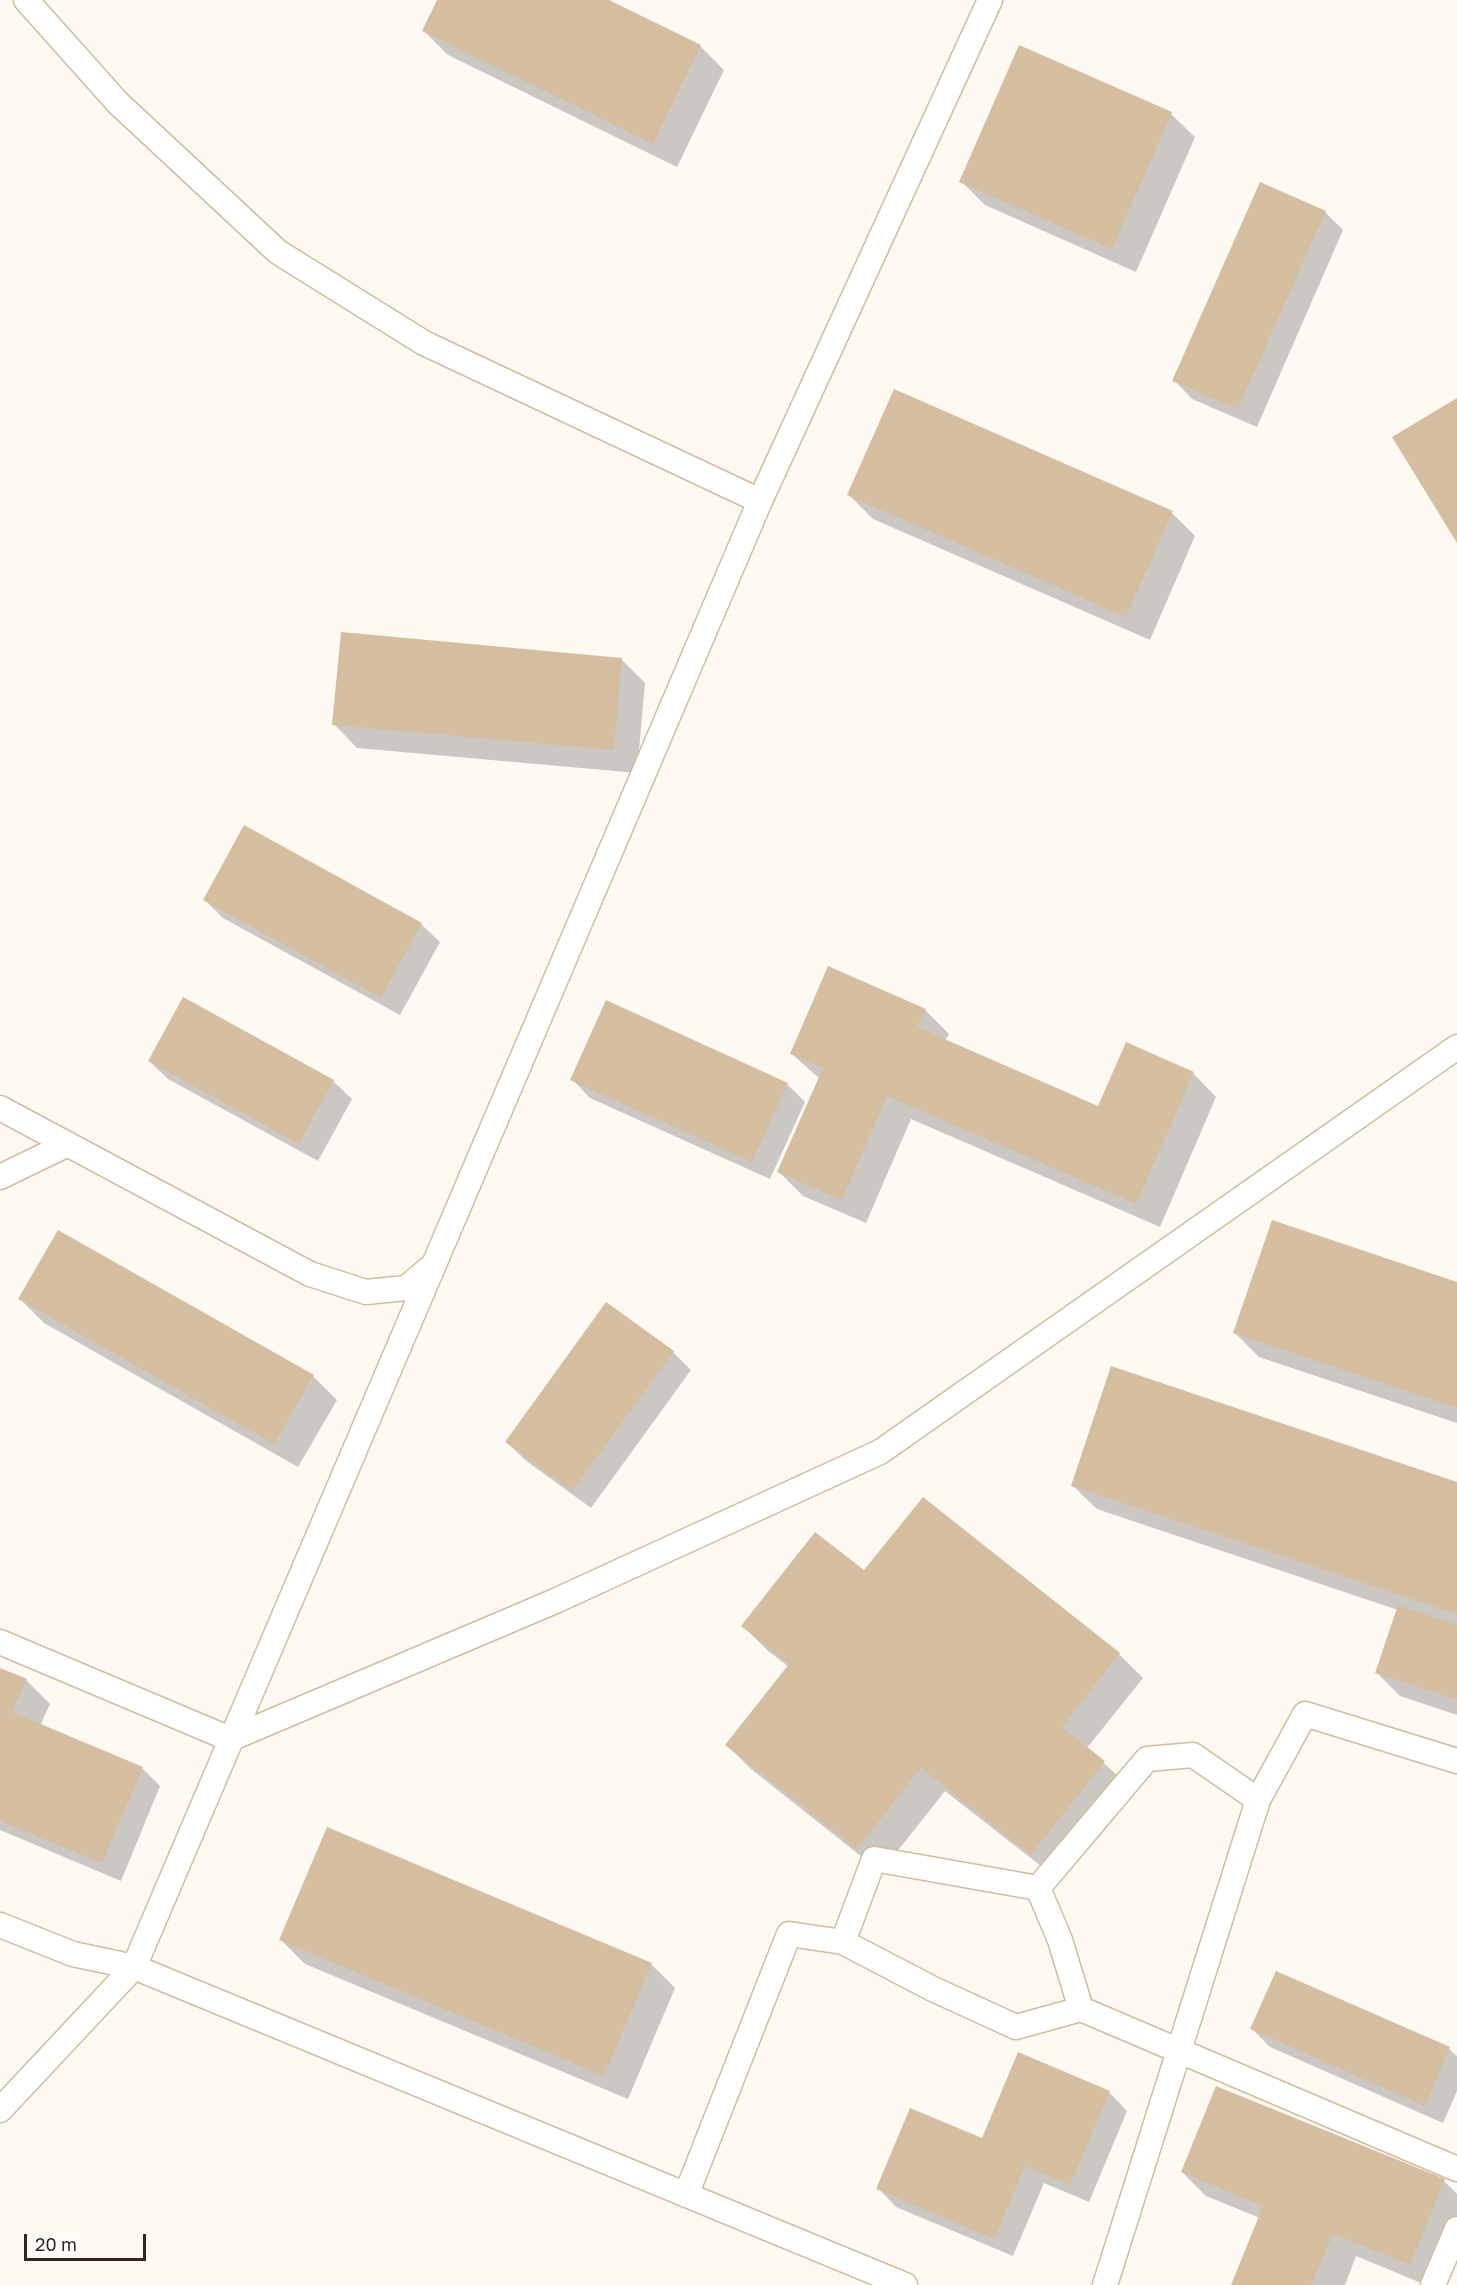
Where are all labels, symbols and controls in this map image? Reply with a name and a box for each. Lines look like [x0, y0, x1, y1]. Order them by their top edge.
scale bar [27, 2222, 148, 2260]
text: 20 m [35, 2233, 77, 2255]

